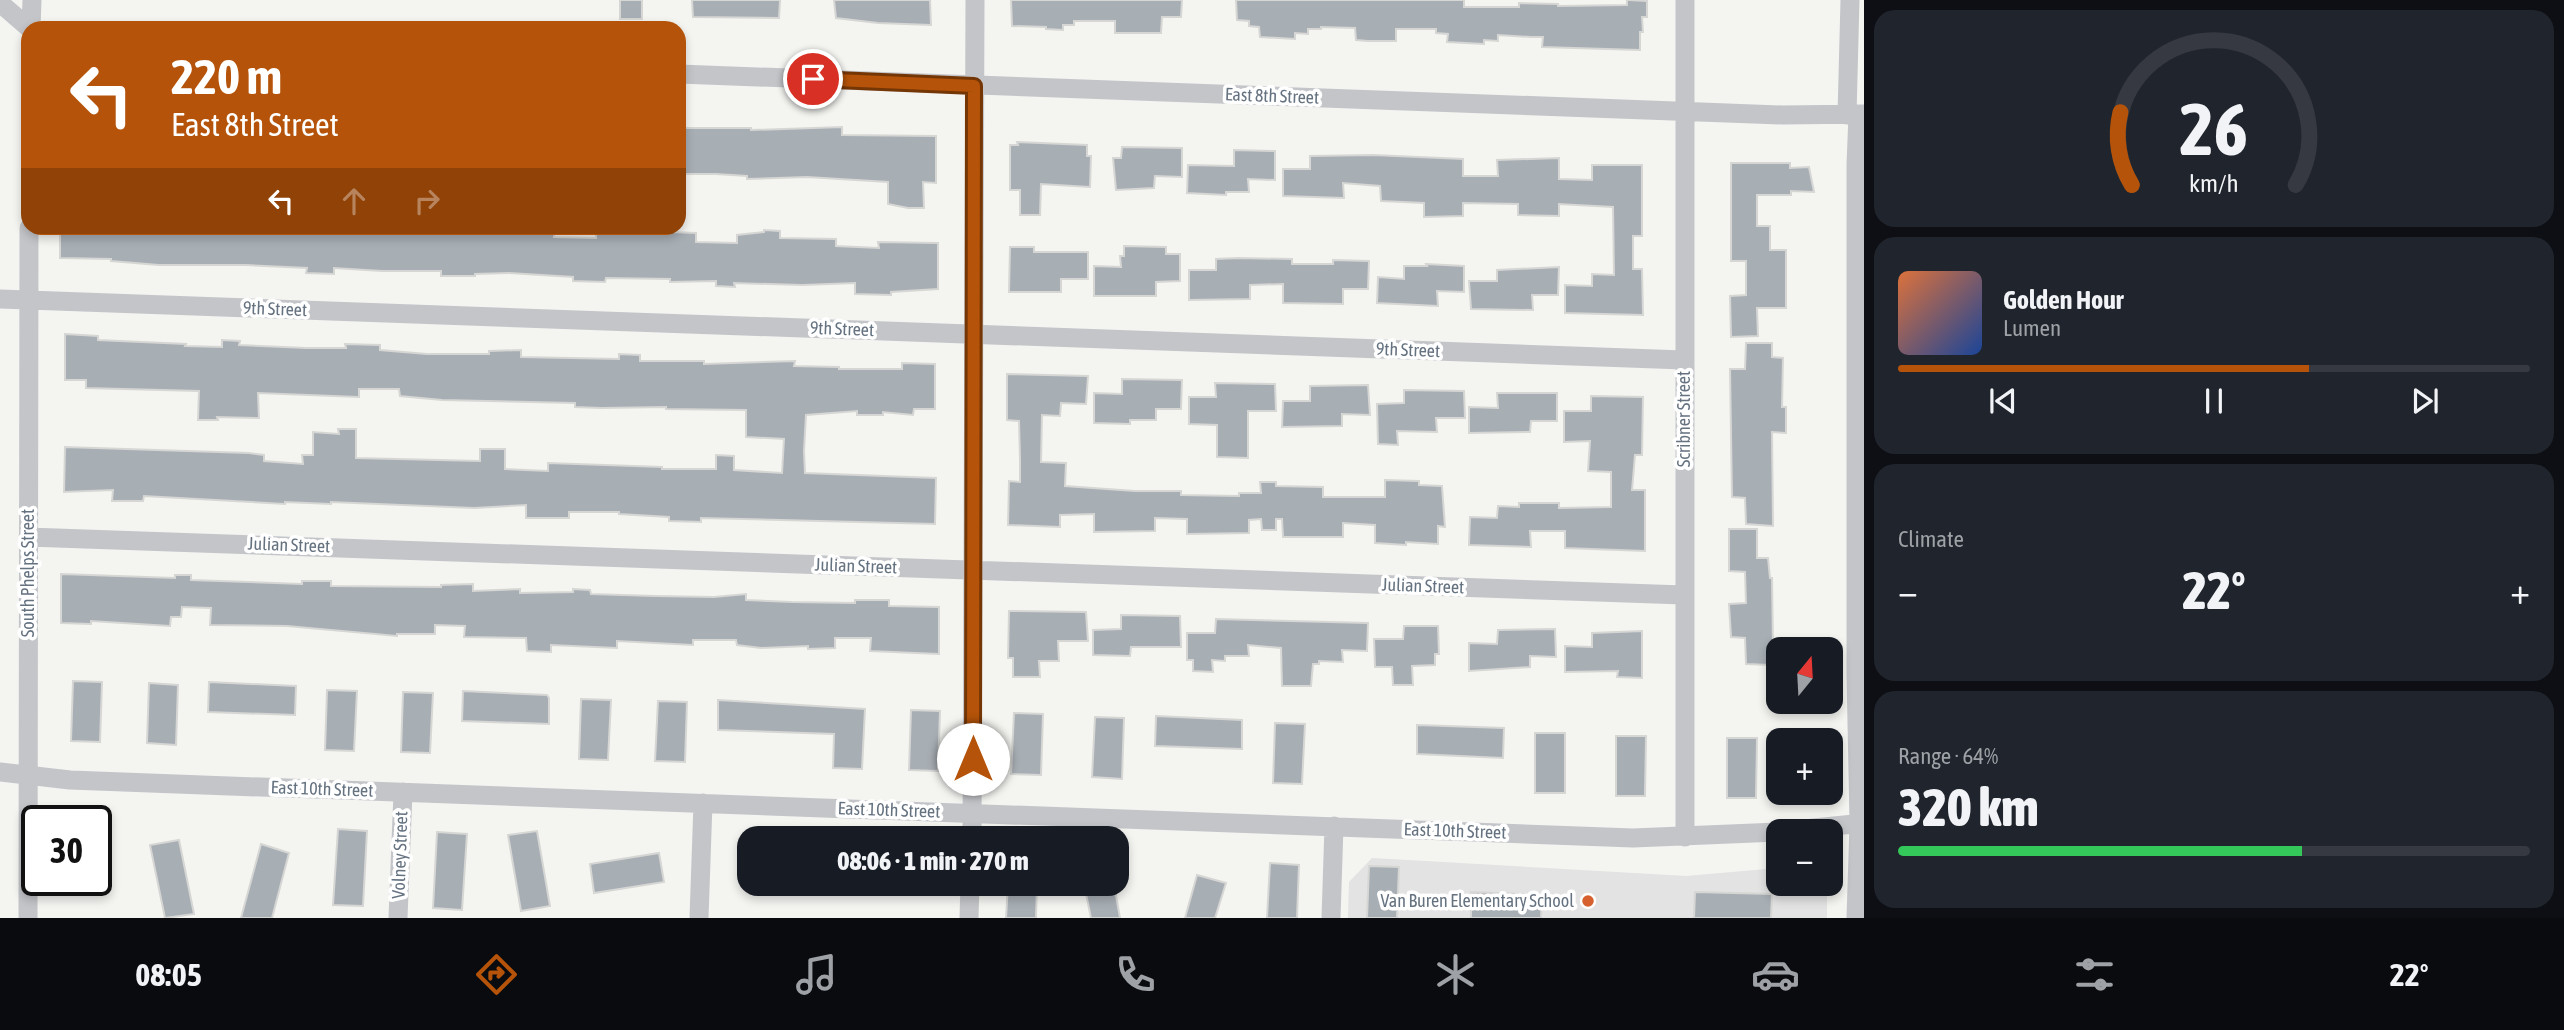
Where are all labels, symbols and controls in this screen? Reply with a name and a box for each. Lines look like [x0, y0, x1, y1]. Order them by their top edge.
text: 220 m [171, 48, 282, 104]
icon: left [56, 49, 147, 140]
pin [783, 49, 843, 109]
icon: arrive [794, 60, 832, 98]
street label: East 8th Street [1224, 83, 1320, 108]
text: 26 [2180, 87, 2248, 170]
text: East 8th Street [171, 106, 339, 143]
text: km/h [2189, 168, 2239, 196]
icon: left [262, 182, 300, 220]
icon: ahead [335, 182, 373, 220]
icon: right [408, 182, 446, 220]
text: Golden Hour [2003, 285, 2123, 315]
street label: 9th Street [242, 297, 308, 320]
text: Lumen [2003, 315, 2061, 341]
street label: 9th Street [809, 317, 875, 340]
street label: 9th Street [1375, 338, 1441, 361]
street label: Scribner Street [1673, 371, 1694, 467]
icon: previous [1984, 382, 2022, 420]
icon: pause [2195, 382, 2233, 420]
icon: next [2406, 382, 2444, 420]
street label: South Phelps Street [17, 509, 38, 637]
text: Climate [1898, 526, 1964, 552]
street label: Julian Street [247, 533, 331, 556]
street label: Julian Street [814, 554, 898, 577]
text: 22° [2182, 560, 2246, 620]
text: − [1898, 569, 1918, 612]
text: + [2510, 569, 2530, 612]
street label: Julian Street [1381, 574, 1465, 597]
north arrow [1766, 637, 1843, 714]
map controls [1766, 637, 1843, 896]
position arrow [936, 722, 1010, 796]
button: + [1766, 728, 1843, 805]
text: Range · 64% [1898, 743, 1998, 769]
street label: East 10th Street [270, 776, 374, 801]
text: 320 km [1898, 777, 2039, 837]
street label: East 10th Street [837, 797, 941, 822]
speed limit sign: 30 [21, 805, 112, 896]
street label: Volney Street [387, 811, 412, 899]
street label: East 10th Street [1403, 818, 1507, 843]
button: − [1766, 819, 1843, 896]
text: 08:06 · 1 min · 270 m [837, 846, 1029, 876]
place label: Van Buren Elementary School [1381, 890, 1574, 911]
marker: Van Buren Elementary School [1580, 893, 1596, 909]
icon: directions [472, 950, 521, 999]
icon: music [792, 950, 841, 999]
icon: phone [1111, 950, 1160, 999]
icon: climate [1431, 950, 1480, 999]
icon: car [1751, 950, 1800, 999]
icon: filters [2070, 950, 2119, 999]
text: 08:05 [135, 956, 202, 993]
text: 22° [2390, 956, 2429, 993]

